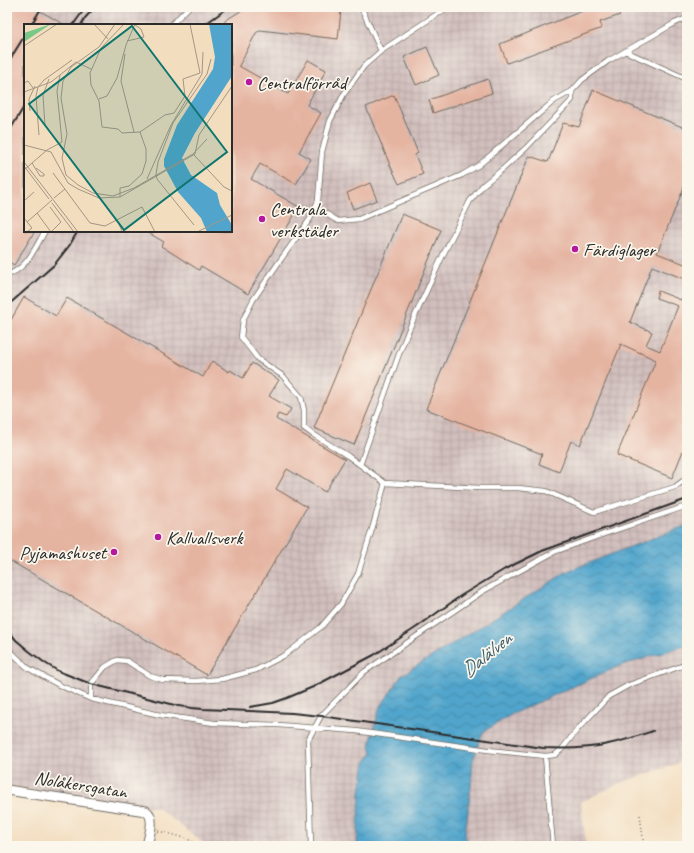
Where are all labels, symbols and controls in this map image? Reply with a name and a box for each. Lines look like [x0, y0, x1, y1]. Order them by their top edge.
inset map [24, 24, 232, 232]
place label: Centralförråd [257, 71, 350, 95]
marker: Centralförråd [244, 77, 254, 87]
place label: Centrala verkstäder [270, 197, 339, 243]
marker: Centrala verkstäder [257, 214, 267, 224]
place label: Färdiglager [583, 238, 657, 262]
marker: Färdiglager [570, 244, 580, 254]
place label: Kallvallsverk [166, 526, 245, 550]
marker: Kallvallsverk [153, 532, 163, 542]
place label: Pyjamashuset [19, 541, 108, 565]
marker: Pyjamashuset [109, 547, 119, 557]
water label: Dalälven [456, 625, 518, 682]
street label: Nolåkersgatan [33, 766, 130, 804]

